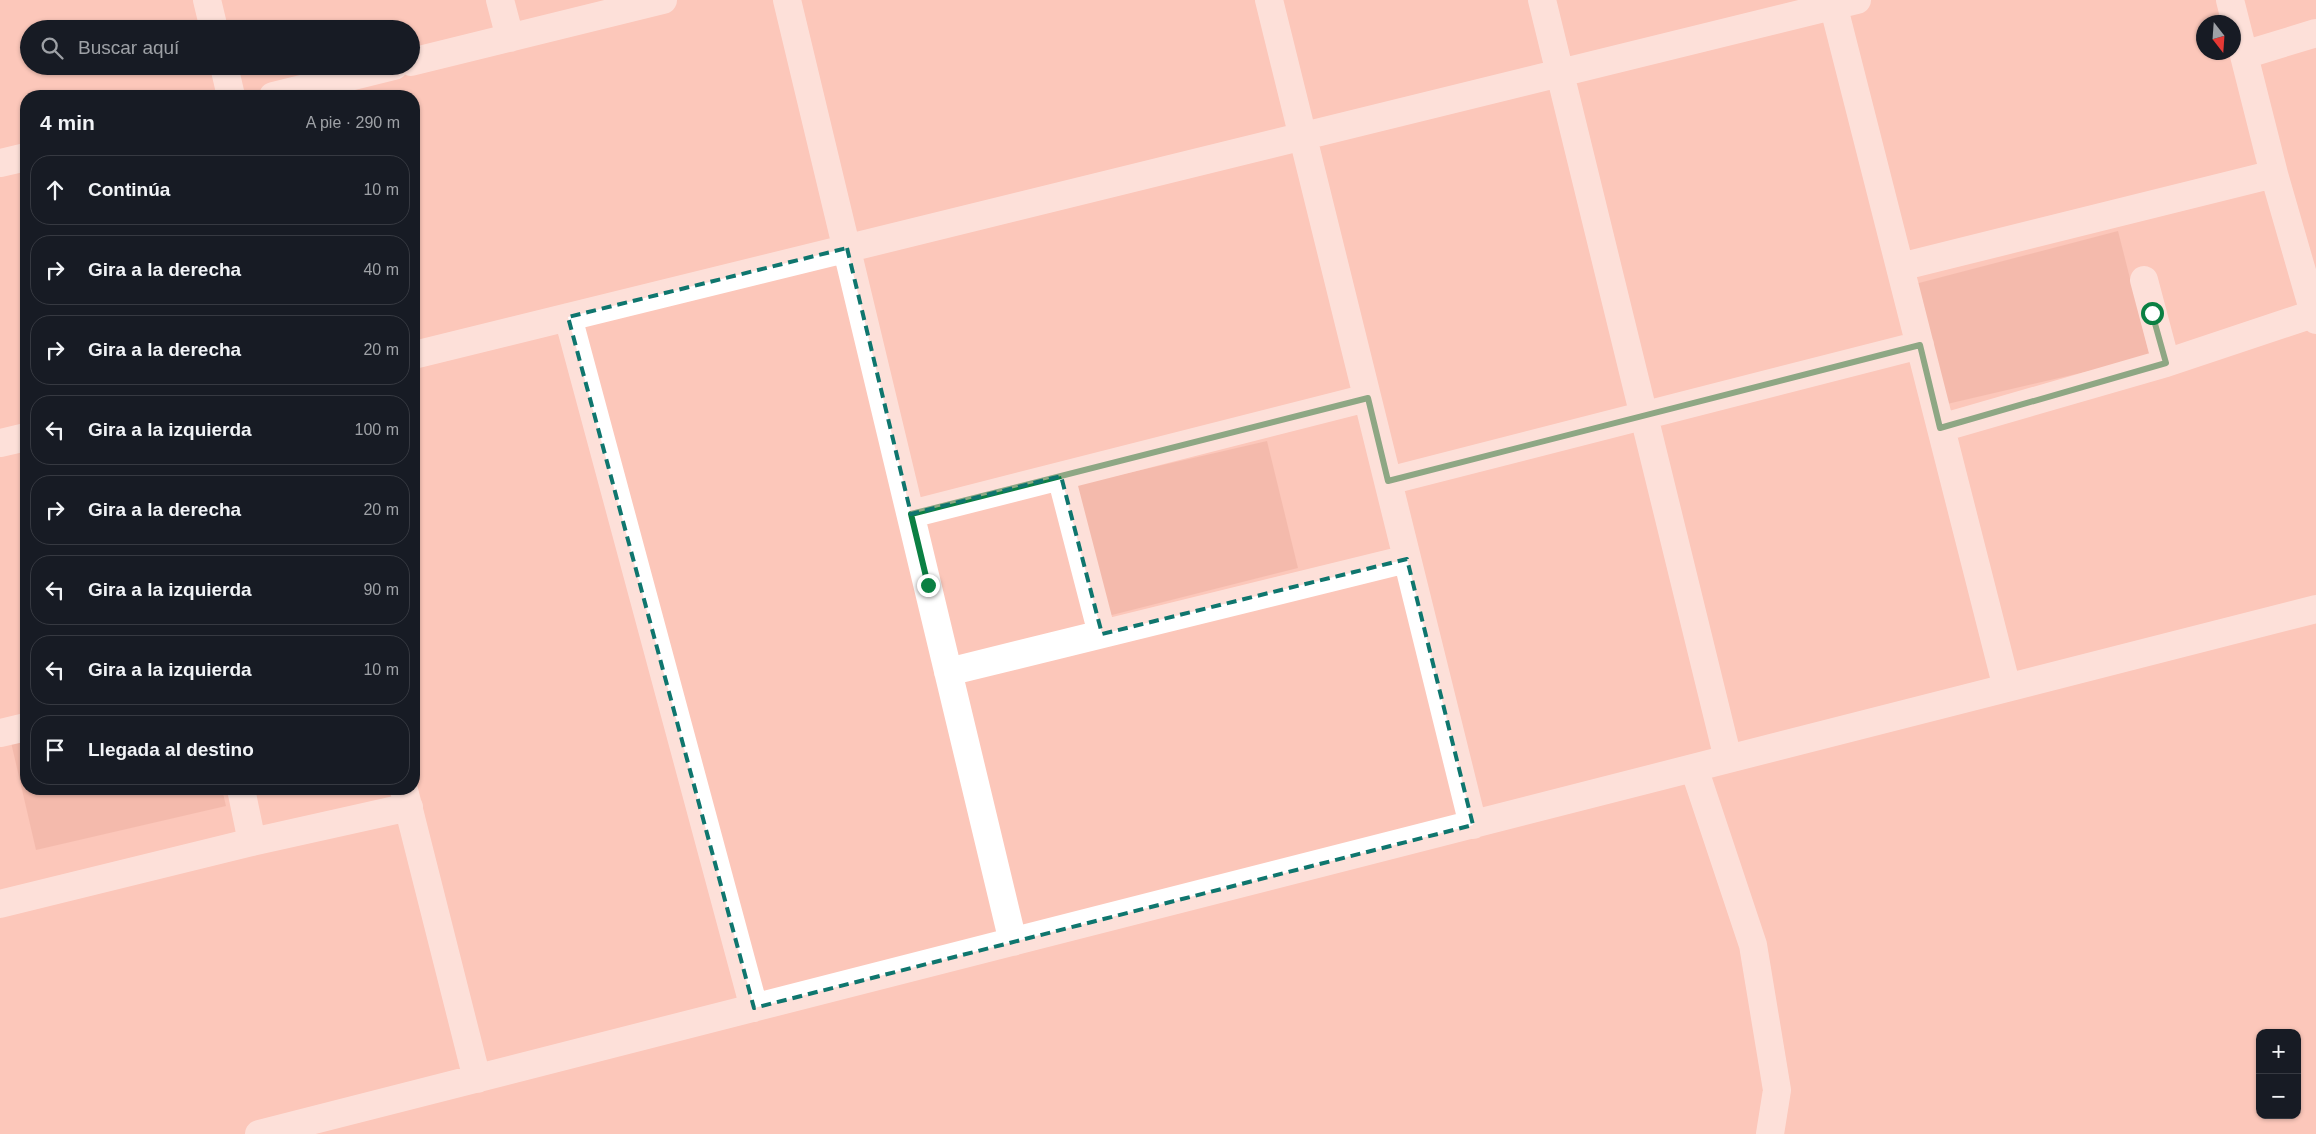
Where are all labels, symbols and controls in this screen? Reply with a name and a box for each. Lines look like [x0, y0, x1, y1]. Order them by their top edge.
north arrow [2196, 15, 2241, 60]
search box [20, 20, 420, 75]
icon: search [38, 34, 66, 62]
text: Buscar aquí [78, 37, 179, 58]
text: 4 min [40, 111, 95, 134]
text: A pie · 290 m [306, 114, 400, 131]
icon: ahead [41, 176, 69, 204]
text: Continúa [88, 179, 170, 200]
text: 10 m [363, 181, 399, 198]
icon: right [41, 256, 69, 284]
text: Gira a la derecha [88, 259, 241, 280]
text: 40 m [363, 261, 399, 278]
route start [2141, 302, 2164, 325]
icon: right [41, 336, 69, 364]
text: Gira a la derecha [88, 339, 241, 360]
text: 20 m [363, 341, 399, 358]
icon: left [41, 416, 69, 444]
text: Gira a la izquierda [88, 419, 252, 440]
text: 100 m [355, 421, 399, 438]
icon: right [41, 496, 69, 524]
text: Gira a la derecha [88, 499, 241, 520]
text: 20 m [363, 501, 399, 518]
route end [917, 574, 940, 597]
icon: left [41, 576, 69, 604]
text: Gira a la izquierda [88, 579, 252, 600]
text: 90 m [363, 581, 399, 598]
icon: left [41, 656, 69, 684]
text: Gira a la izquierda [88, 659, 252, 680]
text: 10 m [363, 661, 399, 678]
icon: arrive [41, 736, 69, 764]
text: Llegada al destino [88, 739, 254, 760]
map controls [2256, 1029, 2301, 1119]
button: + [2256, 1029, 2301, 1074]
button: − [2256, 1074, 2301, 1119]

